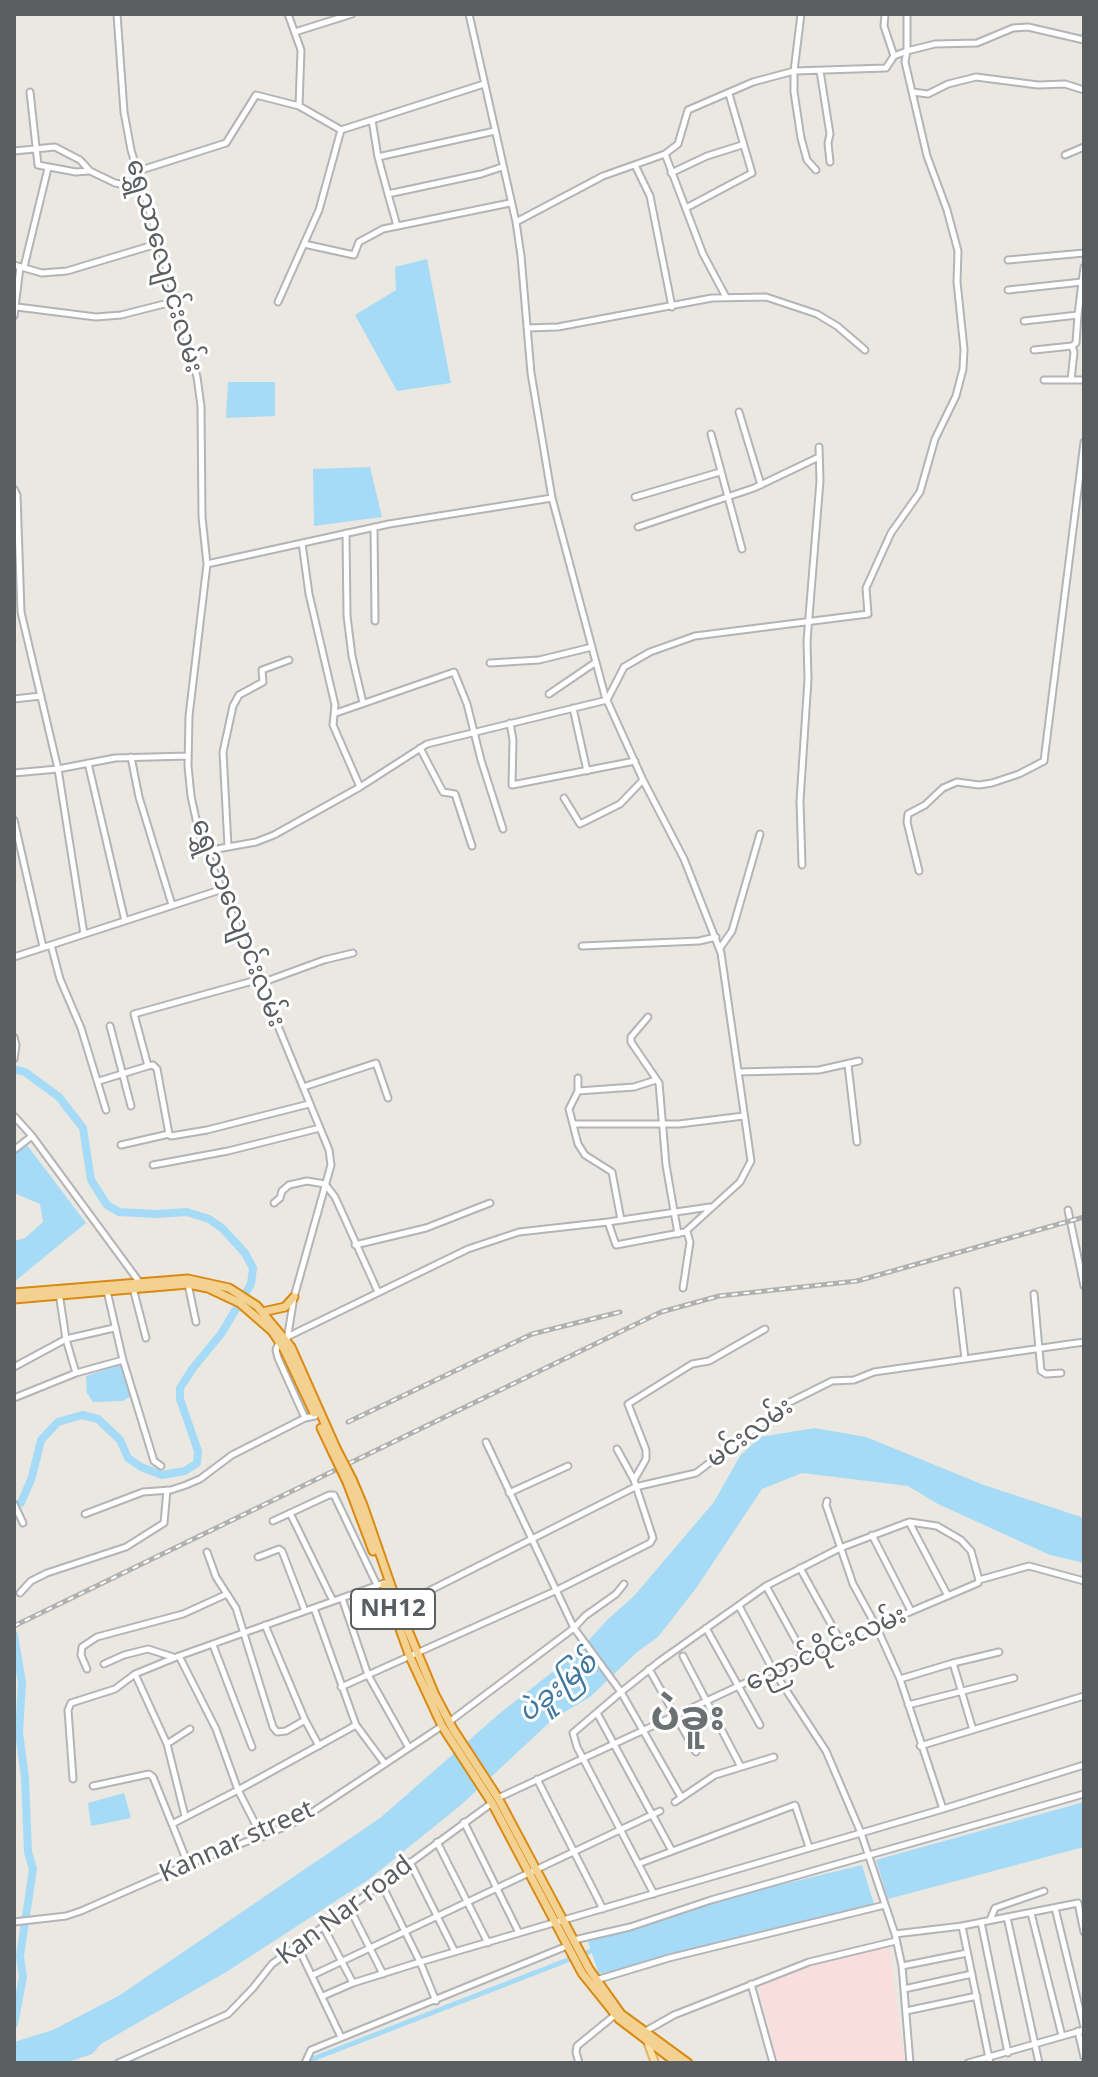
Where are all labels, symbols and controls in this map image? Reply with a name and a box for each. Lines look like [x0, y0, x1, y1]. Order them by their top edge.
street label: ရွှေသာလျောင်းလမ်း [119, 156, 209, 376]
street label: ရွှေသာလျောင်းလမ်း [184, 814, 292, 1032]
street label: မင်းလမ်း [701, 1391, 799, 1475]
road number: NH12 [351, 1589, 435, 1629]
street label: ညောင်ဝိုင်းလမ်း [741, 1600, 911, 1698]
water label: ပဲခူးမြစ် [512, 1646, 604, 1730]
district label: ပဲခူး [651, 1693, 725, 1743]
street label: Kannar street [155, 1794, 319, 1890]
street label: Kan Nar road [271, 1850, 419, 1972]

